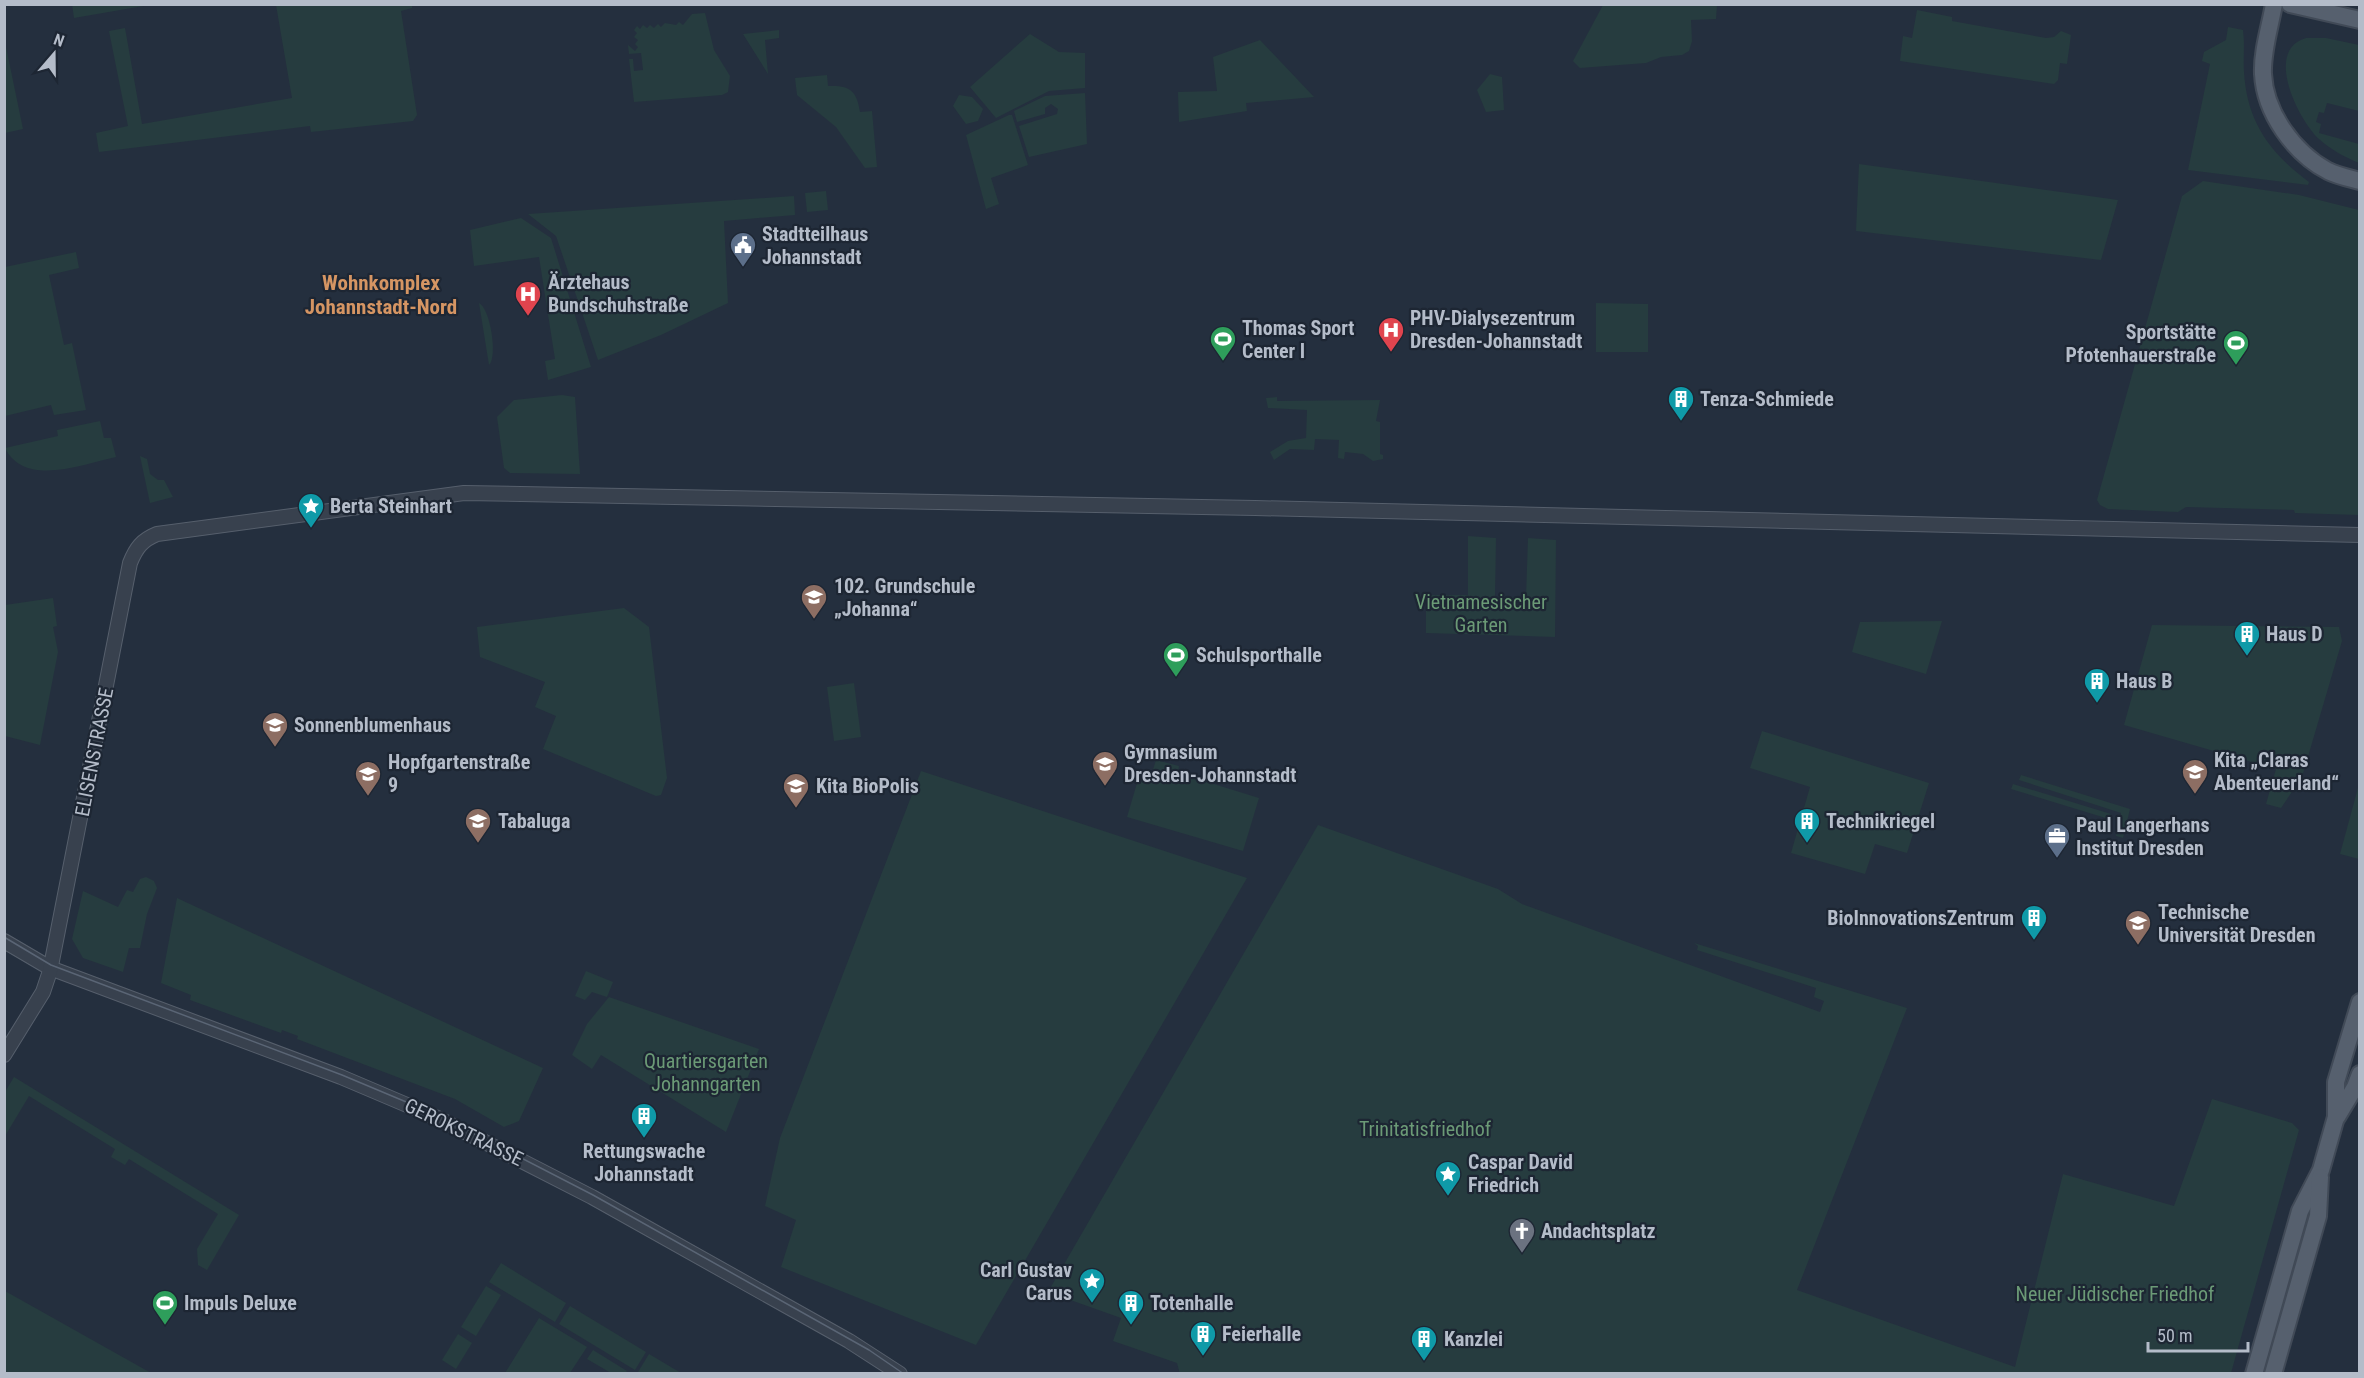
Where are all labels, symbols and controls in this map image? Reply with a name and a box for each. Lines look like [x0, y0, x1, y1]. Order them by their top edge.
north arrow [24, 24, 84, 84]
text: N [51, 30, 67, 51]
place label: Stadtteilhaus Johannstadt [762, 222, 868, 269]
public building icon: Stadtteilhaus Johannstadt [728, 230, 758, 268]
place label: Ärztehaus Bundschuhstraße [548, 270, 688, 317]
district label: Wohnkomplex Johannstadt-Nord [305, 271, 457, 319]
hospital icon: Ärztehaus Bundschuhstraße [513, 279, 543, 317]
place label: PHV-Dialysezentrum Dresden-Johannstadt [1410, 306, 1582, 353]
hospital icon: PHV-Dialysezentrum Dresden-Johannstadt [1376, 315, 1406, 353]
place label: Thomas Sport Center I [1242, 316, 1354, 363]
place label: Sportstätte Pfotenhauerstraße [2066, 320, 2216, 367]
sports icon: Thomas Sport Center I [1208, 324, 1238, 362]
sports icon: Sportstätte Pfotenhauerstraße [2221, 328, 2251, 366]
building icon: Tenza-Schmiede [1666, 384, 1696, 422]
place label: Tenza-Schmiede [1700, 387, 1834, 411]
place icon: Berta Steinhart [296, 491, 326, 529]
place label: Berta Steinhart [330, 494, 452, 518]
place label: 102. Grundschule „Johanna“ [834, 574, 975, 621]
school or university icon: 102. Grundschule „Johanna“ [799, 582, 829, 620]
park label: Vietnamesischer Garten [1415, 590, 1547, 637]
building icon: Haus D [2232, 619, 2262, 657]
place label: Haus D [2266, 622, 2323, 646]
sports icon: Schulsporthalle [1161, 640, 1191, 678]
place label: Schulsporthalle [1196, 643, 1322, 667]
building icon: Haus B [2082, 666, 2112, 704]
place label: Haus B [2116, 669, 2172, 693]
street label: ELISENSTRASSE [70, 685, 118, 818]
school or university icon: Sonnenblumenhaus [260, 710, 290, 748]
place label: Sonnenblumenhaus [294, 713, 451, 737]
place label: Gymnasium Dresden-Johannstadt [1124, 740, 1296, 787]
place label: Kita „Claras Abenteuerland“ [2214, 748, 2339, 795]
school or university icon: Gymnasium Dresden-Johannstadt [1090, 749, 1120, 787]
place label: Hopfgartenstraße 9 [388, 750, 530, 797]
school or university icon: Kita „Claras Abenteuerland“ [2180, 757, 2210, 795]
school or university icon: Hopfgartenstraße 9 [353, 759, 383, 797]
school or university icon: Kita BioPolis [781, 771, 811, 809]
place label: Kita BioPolis [816, 774, 919, 798]
school or university icon: Tabaluga [463, 806, 493, 844]
building icon: Technikriegel [1792, 806, 1822, 844]
place label: Tabaluga [498, 809, 570, 833]
place label: Technikriegel [1826, 809, 1935, 833]
place label: Paul Langerhans Institut Dresden [2076, 813, 2209, 860]
office icon: Paul Langerhans Institut Dresden [2042, 821, 2072, 859]
place label: Technische Universität Dresden [2158, 900, 2315, 947]
building icon: BioInnovationsZentrum [2019, 903, 2049, 941]
place label: BioInnovationsZentrum [1827, 906, 2014, 930]
school or university icon: Technische Universität Dresden [2123, 908, 2153, 946]
park label: Quartiersgarten Johanngarten [644, 1049, 768, 1096]
street label: GEROKSTRASSE [401, 1093, 527, 1171]
building icon: Rettungswache Johannstadt [629, 1101, 659, 1139]
park label: Trinitatisfriedhof [1359, 1117, 1492, 1141]
place label: Rettungswache Johannstadt [583, 1139, 705, 1186]
place label: Caspar David Friedrich [1468, 1150, 1573, 1197]
place icon: Caspar David Friedrich [1433, 1159, 1463, 1197]
church icon: Andachtsplatz [1507, 1216, 1537, 1254]
place label: Andachtsplatz [1541, 1219, 1655, 1243]
place label: Carl Gustav Carus [980, 1258, 1072, 1305]
place icon: Carl Gustav Carus [1077, 1266, 1107, 1304]
park label: Neuer Jüdischer Friedhof [2016, 1282, 2215, 1306]
sports icon: Impuls Deluxe [150, 1288, 180, 1326]
building icon: Totenhalle [1116, 1288, 1146, 1326]
place label: Impuls Deluxe [184, 1291, 297, 1315]
place label: Totenhalle [1150, 1291, 1233, 1315]
scale bar [2148, 1315, 2248, 1353]
building icon: Feierhalle [1188, 1319, 1218, 1357]
place label: Feierhalle [1222, 1322, 1301, 1346]
building icon: Kanzlei [1409, 1324, 1439, 1362]
text: 50 m [2157, 1325, 2192, 1346]
place label: Kanzlei [1444, 1327, 1503, 1351]

